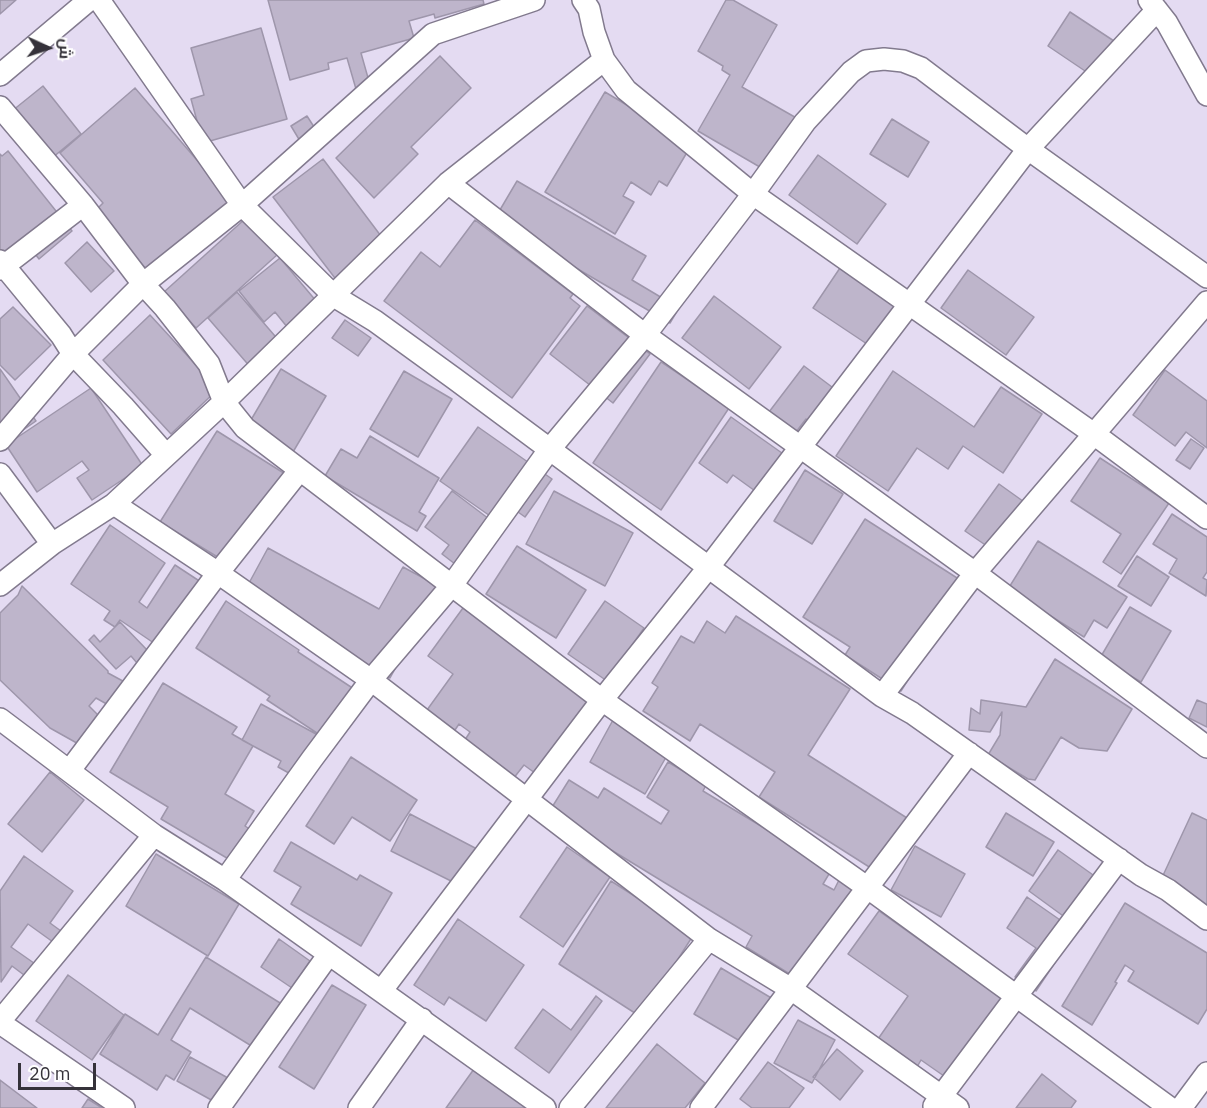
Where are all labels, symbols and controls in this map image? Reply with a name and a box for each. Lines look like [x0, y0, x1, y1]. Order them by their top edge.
north arrow [18, 18, 78, 78]
text: ش [55, 38, 76, 60]
scale bar [21, 1051, 99, 1089]
text: 20 m [29, 1062, 71, 1085]

